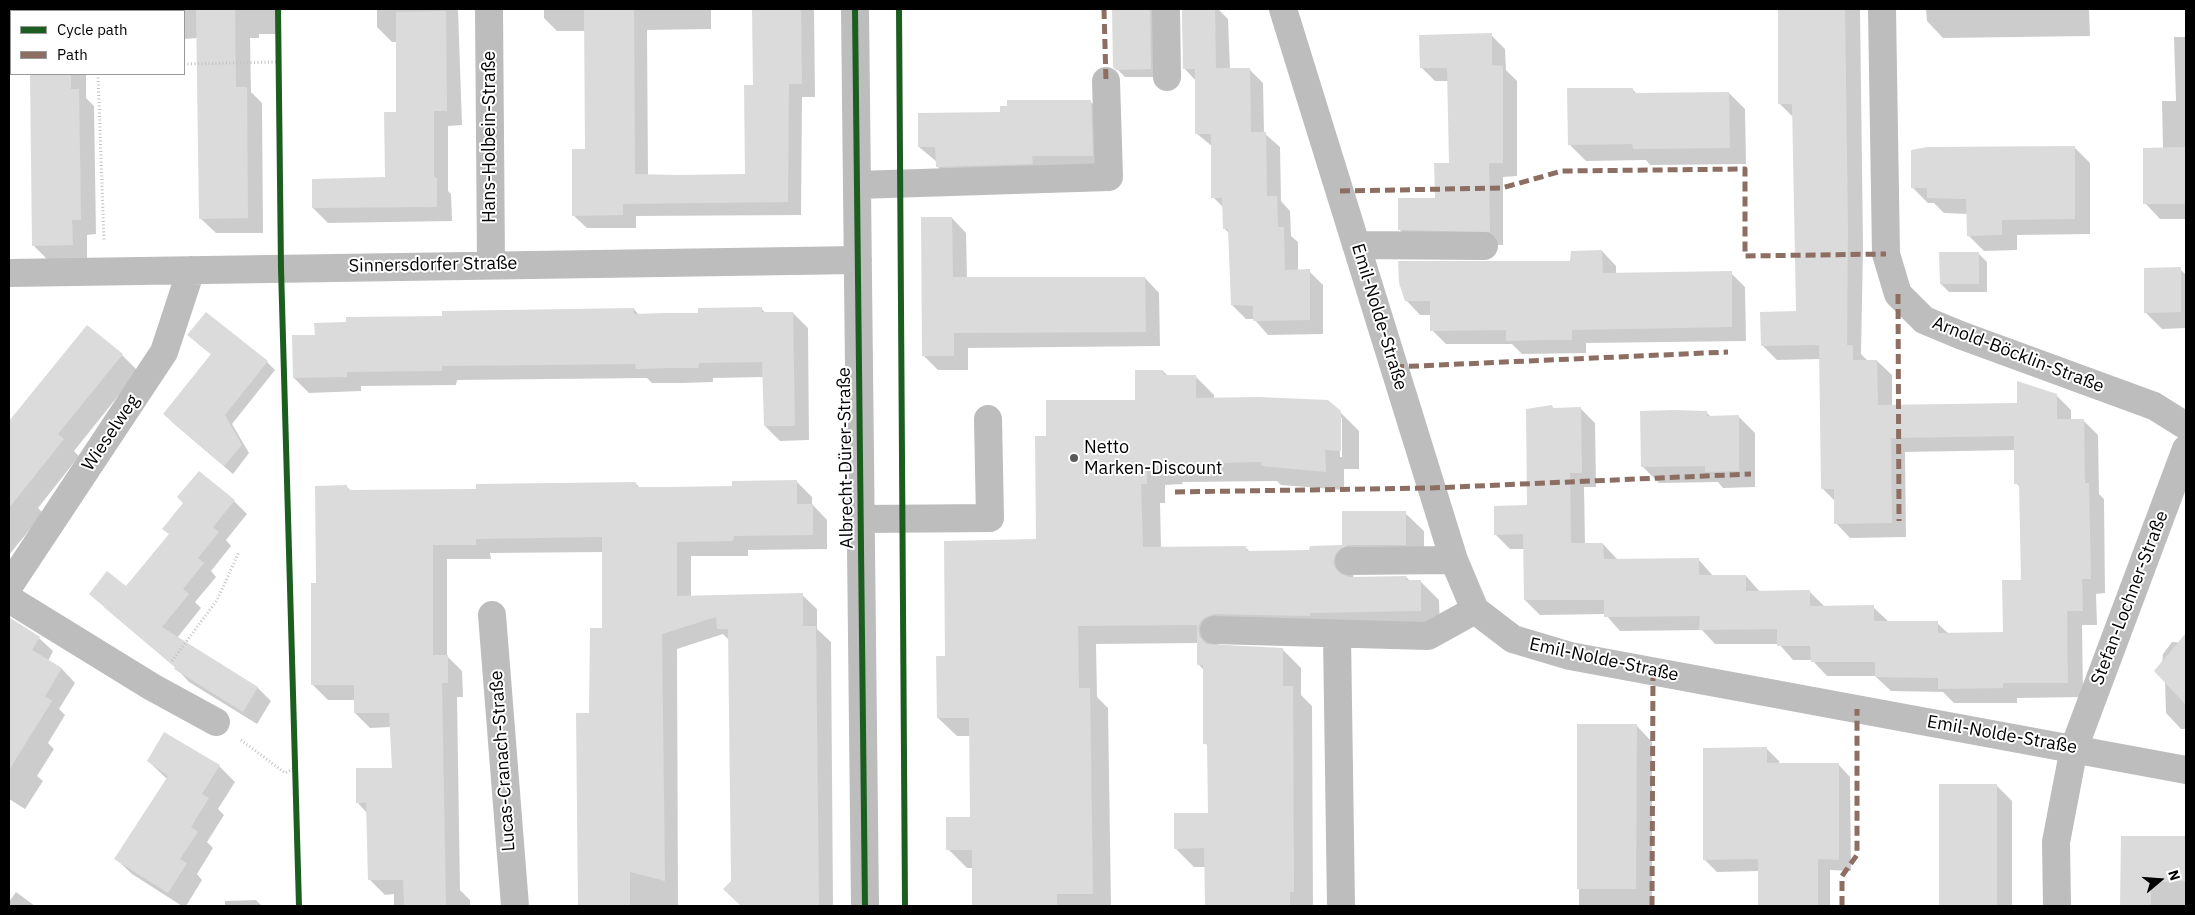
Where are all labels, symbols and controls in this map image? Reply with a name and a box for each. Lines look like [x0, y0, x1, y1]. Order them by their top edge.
legend [10, 10, 185, 75]
text: Cycle path [57, 20, 128, 39]
text: Path [57, 45, 88, 64]
street label: Hans-Holbein-Straße [479, 51, 501, 223]
street label: Emil-Nolde-Straße [1346, 241, 1412, 393]
street label: Sinnersdorfer Straße [348, 253, 518, 277]
street label: Arnold-Böcklin-Straße [1929, 312, 2107, 398]
street label: Albrecht-Dürer-Straße [834, 367, 858, 549]
street label: Wieselweg [78, 391, 144, 475]
place label: Netto Marken-Discount [1084, 437, 1222, 479]
marker: Netto Marken-Discount [1068, 452, 1080, 464]
street label: Stefan-Lochner-Straße [2087, 508, 2173, 688]
street label: Emil-Nolde-Straße [1527, 634, 1681, 686]
street label: Lucas-Cranach-Straße [486, 670, 520, 852]
street label: Emil-Nolde-Straße [1925, 711, 2079, 759]
north arrow [2135, 855, 2185, 905]
text: N [2164, 868, 2184, 883]

